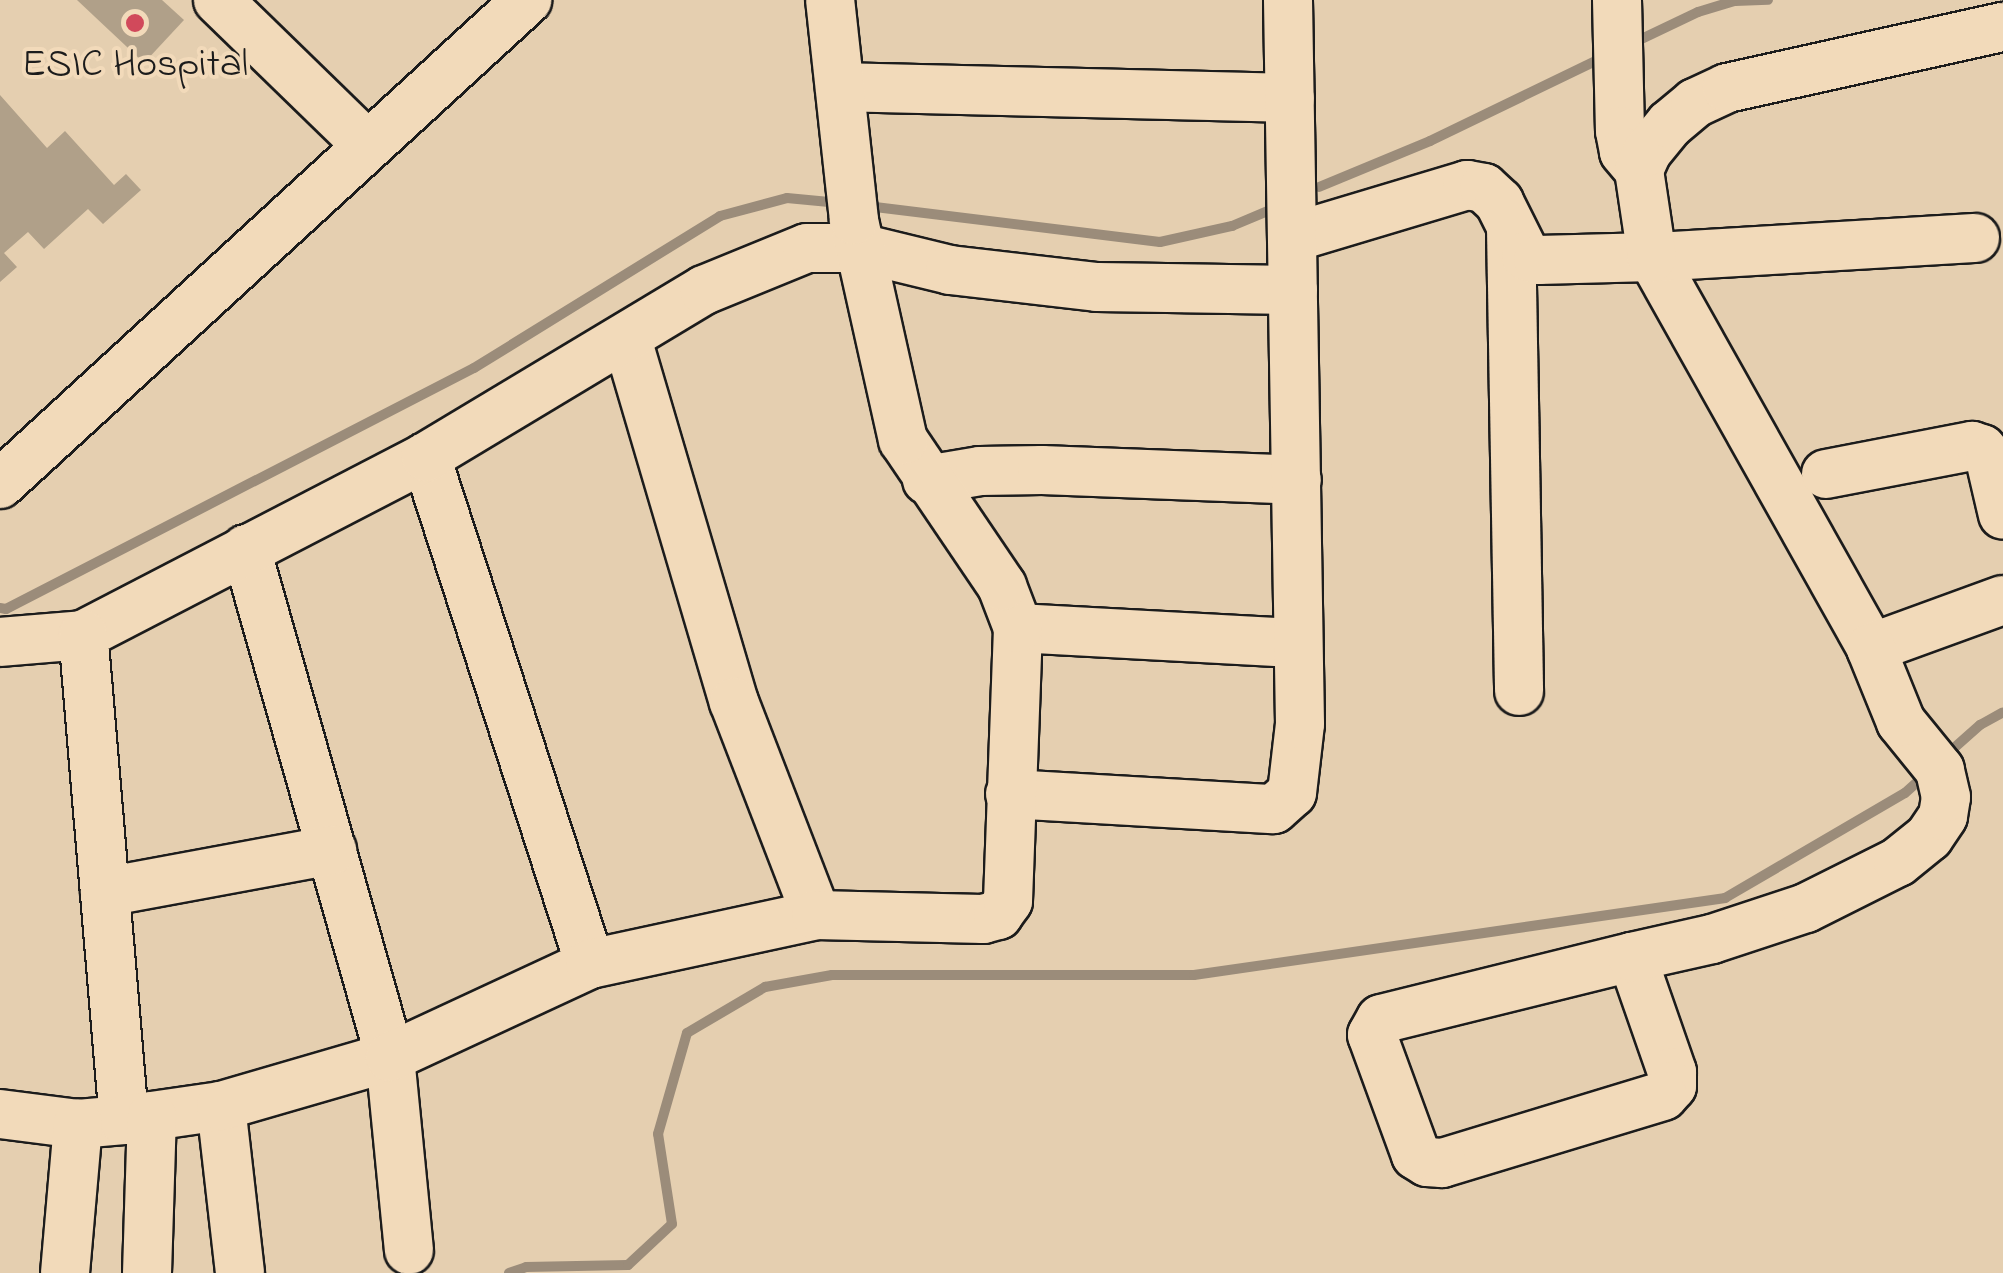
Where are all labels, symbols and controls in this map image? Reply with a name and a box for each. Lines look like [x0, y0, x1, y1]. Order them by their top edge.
marker: ESIC Hospital [122, 10, 148, 36]
place label: ESIC Hospital [22, 42, 248, 90]

